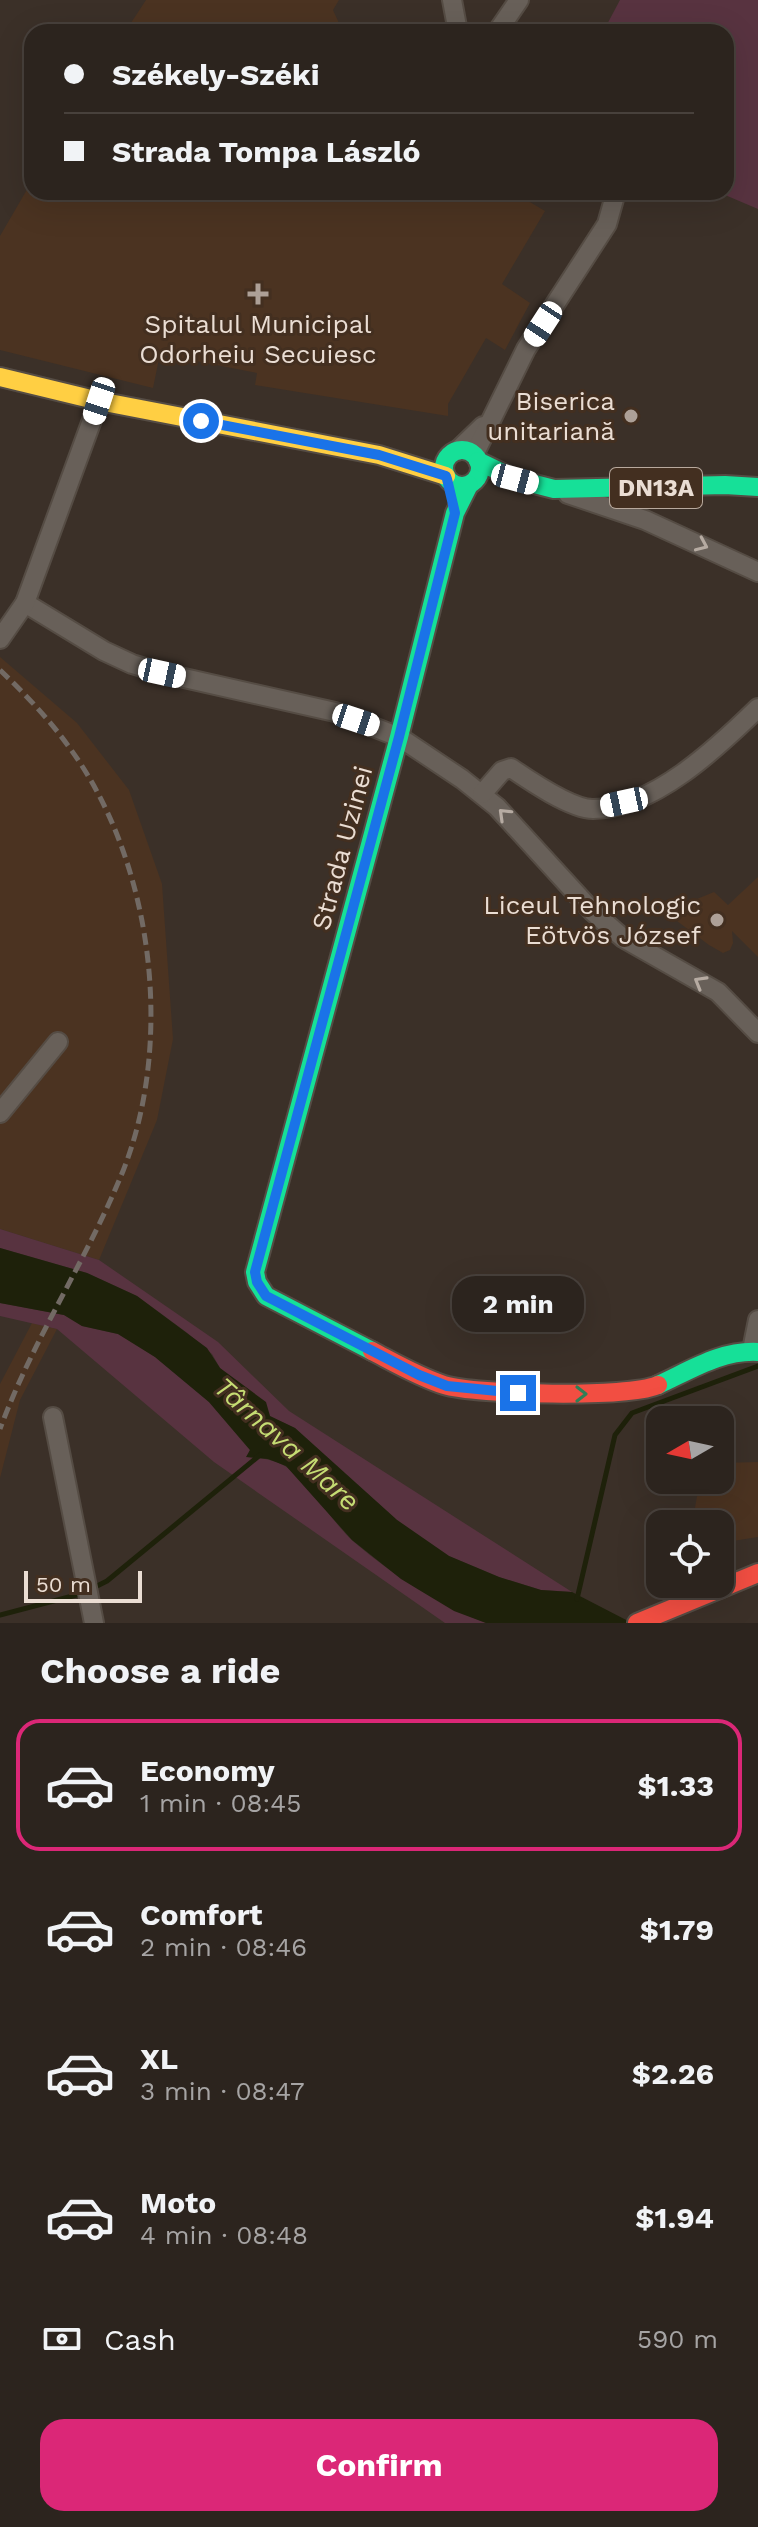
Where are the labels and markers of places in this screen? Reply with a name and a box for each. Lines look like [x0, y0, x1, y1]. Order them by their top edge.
marker: Spitalul Municipal Odorheiu Secuiesc [247, 283, 269, 305]
place label: Spitalul Municipal Odorheiu Secuiesc [139, 309, 377, 369]
place label: Biserica unitariană [487, 386, 615, 446]
marker: Biserica unitariană [622, 407, 640, 425]
place label: Liceul Tehnologic Eötvös József [483, 890, 701, 950]
marker: Liceul Tehnologic Eötvös József [708, 911, 726, 929]

